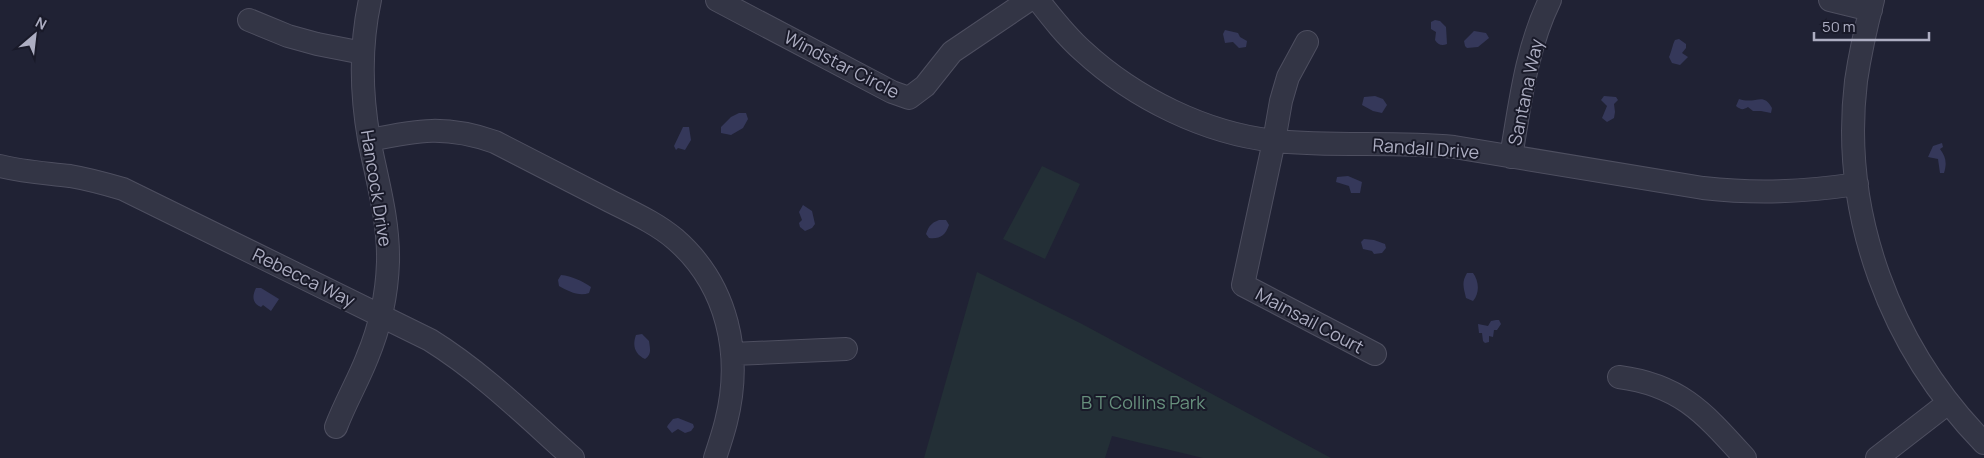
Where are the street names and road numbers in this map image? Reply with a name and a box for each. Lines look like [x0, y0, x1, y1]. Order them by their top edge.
street label: Windstar Circle [780, 25, 904, 103]
street label: Santana Way [1502, 36, 1548, 147]
street label: Hancock Drive [356, 128, 398, 248]
street label: Randall Drive [1372, 132, 1480, 164]
street label: Rebecca Way [249, 242, 360, 312]
street label: Mainsail Court [1252, 281, 1368, 359]

